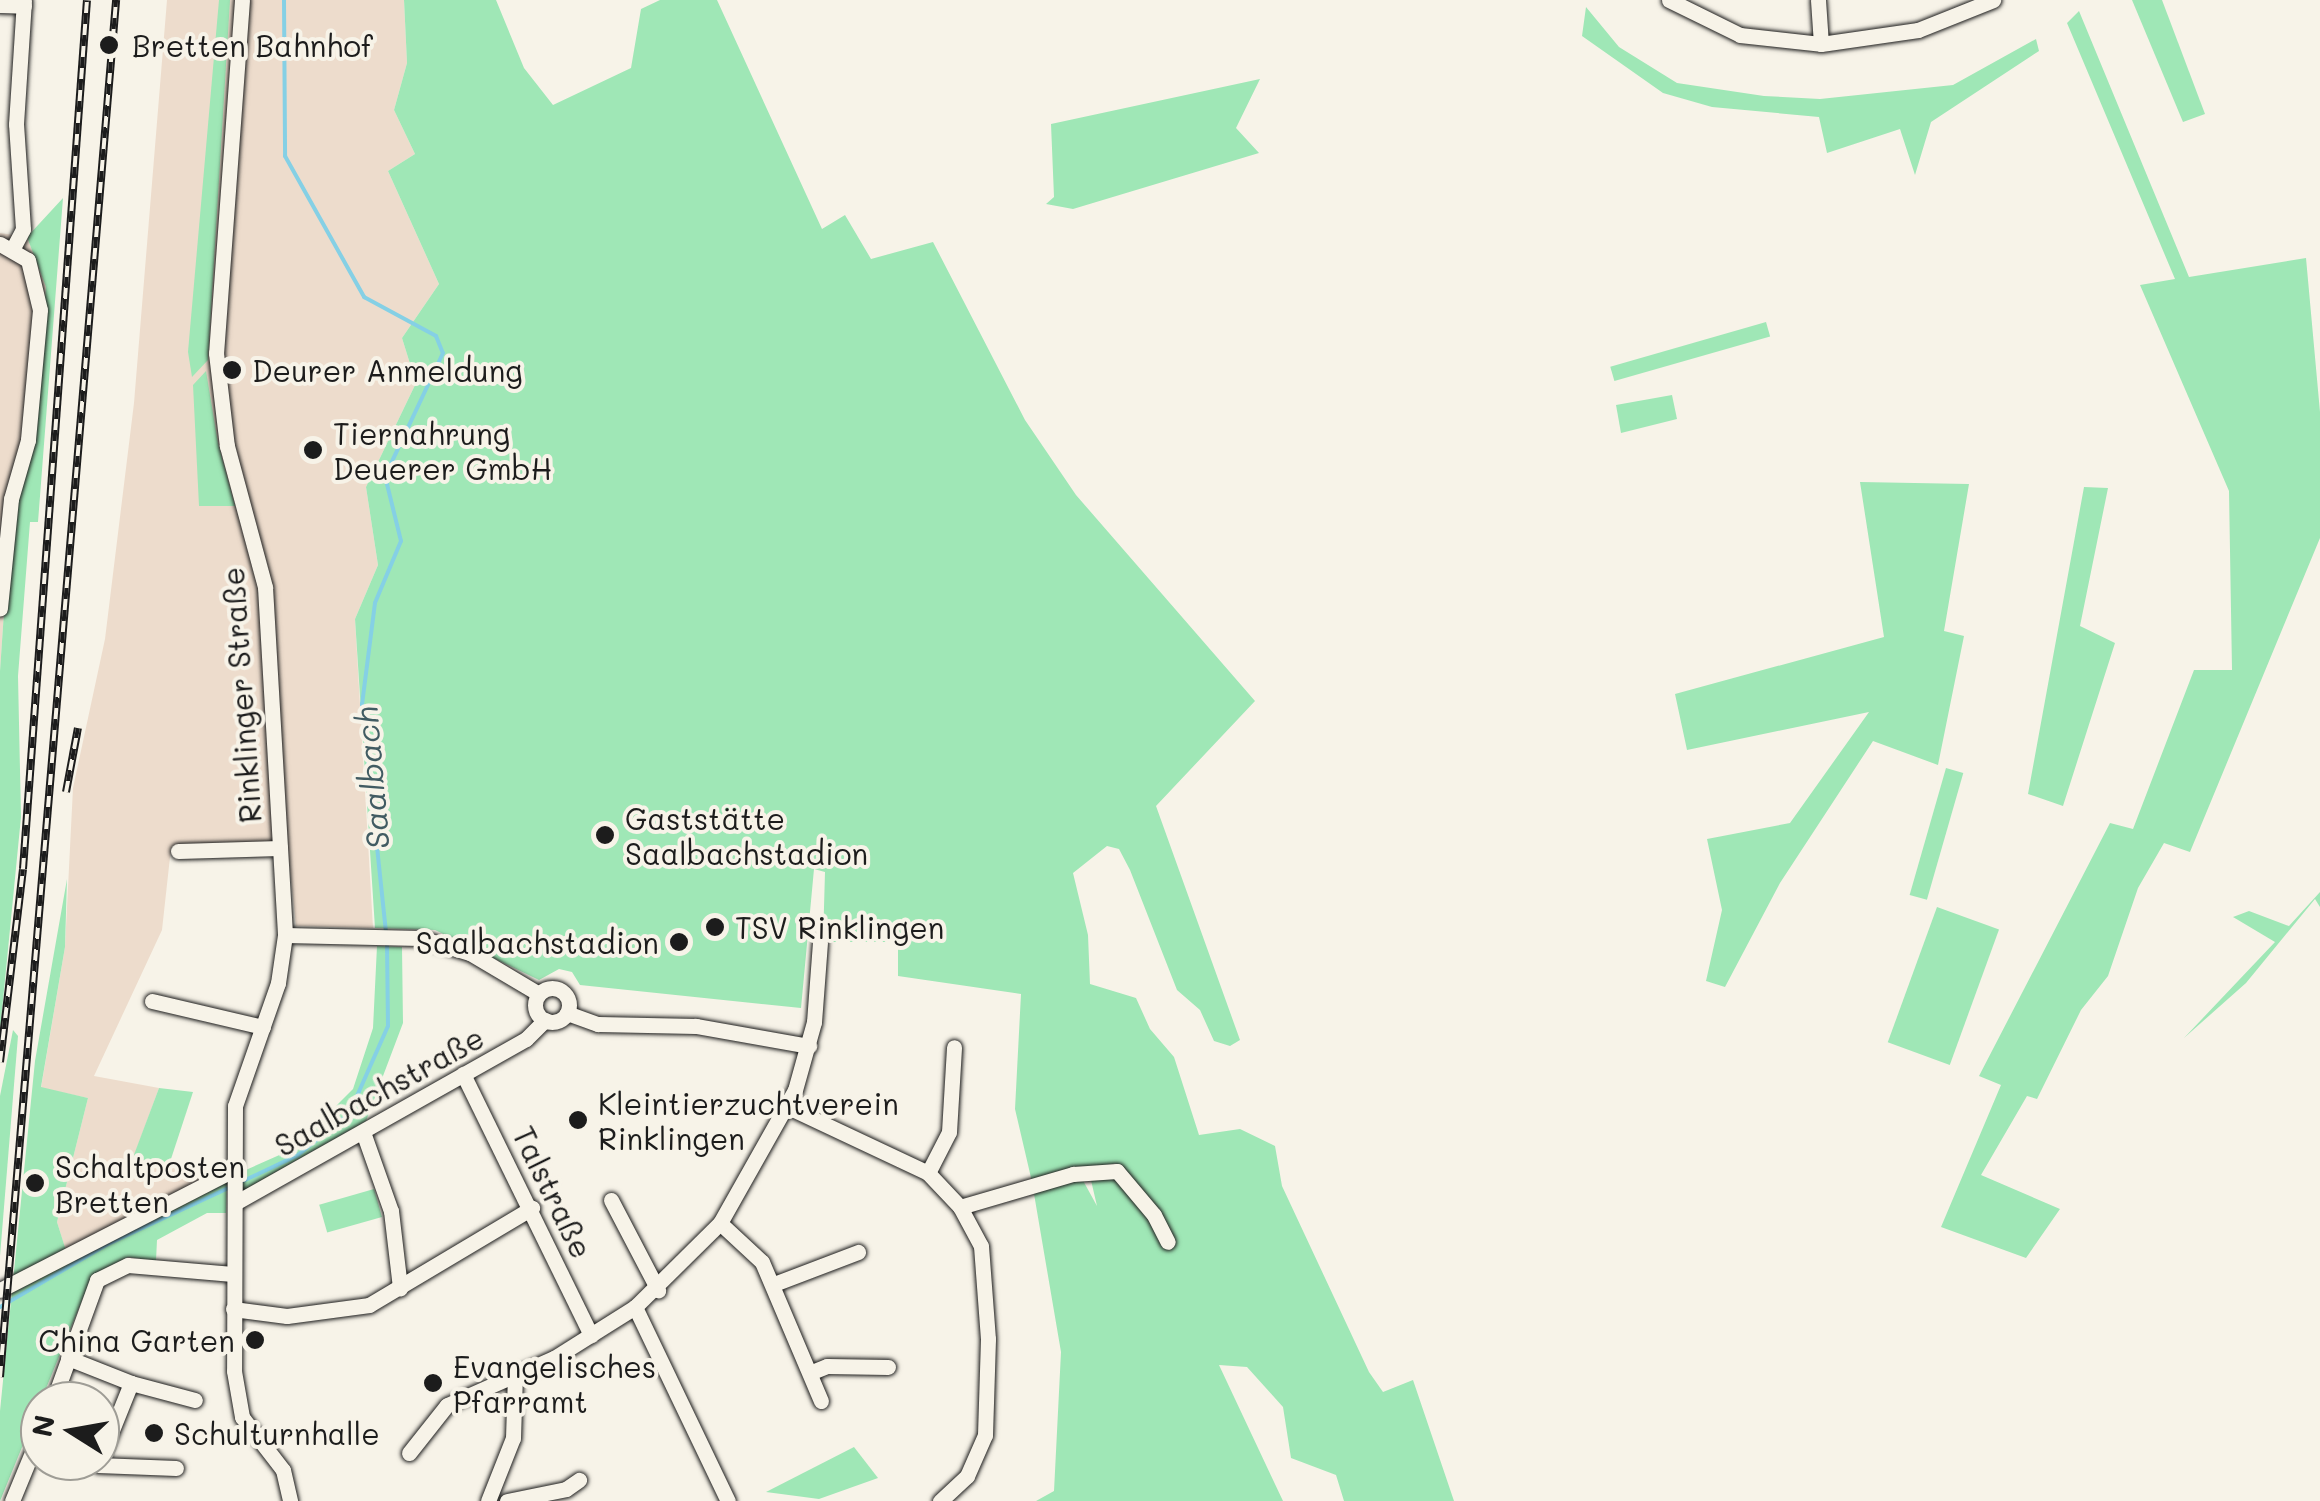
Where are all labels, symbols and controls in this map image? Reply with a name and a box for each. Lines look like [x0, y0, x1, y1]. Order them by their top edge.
place label: Bretten Bahnhof [132, 27, 373, 63]
marker: Bretten Bahnhof [96, 32, 122, 58]
place label: Deurer Anmeldung [252, 352, 523, 388]
marker: Deurer Anmeldung [221, 359, 243, 381]
place label: Tiernahrung Deuerer GmbH [333, 415, 552, 486]
marker: Tiernahrung Deuerer GmbH [302, 439, 324, 461]
street label: Rinklinger Straße [214, 566, 268, 824]
water label: Saalbach [346, 705, 396, 851]
place label: Gaststätte Saalbachstadion [625, 800, 868, 870]
marker: Gaststätte Saalbachstadion [594, 824, 616, 846]
place label: TSV Rinklingen [735, 909, 944, 945]
marker: TSV Rinklingen [704, 916, 726, 938]
place label: Saalbachstadion [416, 924, 659, 960]
marker: Saalbachstadion [668, 931, 690, 953]
street label: Saalbachstraße [268, 1019, 490, 1163]
place label: Kleintierzuchtverein Rinklingen [598, 1085, 899, 1156]
marker: Kleintierzuchtverein Rinklingen [567, 1109, 589, 1131]
street label: Talstraße [506, 1120, 600, 1264]
place label: Schaltposten Bretten [55, 1148, 245, 1218]
marker: Schaltposten Bretten [24, 1172, 46, 1194]
place label: China Garten [38, 1322, 235, 1358]
marker: China Garten [244, 1329, 266, 1351]
place label: Evangelisches Pfarramt [453, 1348, 656, 1418]
marker: Evangelisches Pfarramt [422, 1372, 444, 1394]
north arrow [20, 1381, 120, 1481]
text: N [23, 1412, 62, 1440]
place label: Schulturnhalle [174, 1415, 380, 1451]
marker: Schulturnhalle [143, 1422, 165, 1444]

